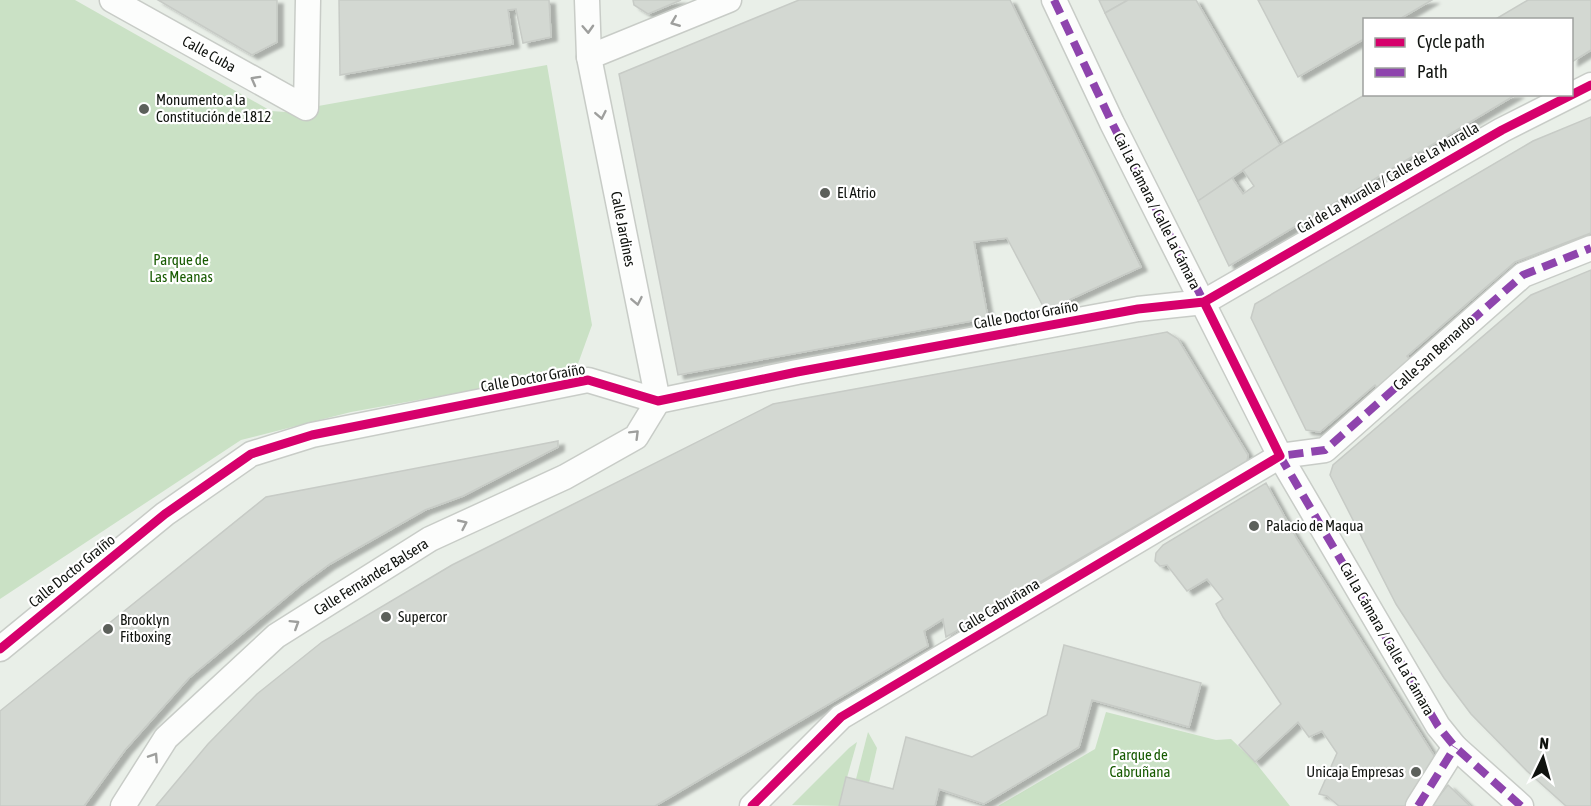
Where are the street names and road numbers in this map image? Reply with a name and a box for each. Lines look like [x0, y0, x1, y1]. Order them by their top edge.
street label: Calle Cuba [180, 32, 239, 75]
street label: Cai de La Muralla / Calle de La Muralla [1294, 118, 1482, 237]
street label: Cai La Cámara / Calle La Cámara [1110, 130, 1204, 292]
street label: Calle Jardines [608, 190, 639, 268]
street label: Calle Doctor Graíño [972, 297, 1080, 332]
street label: Calle San Bernardo [1389, 311, 1478, 394]
street label: Calle Doctor Graíño [479, 360, 587, 395]
street label: Calle Doctor Graíño [25, 531, 118, 611]
street label: Calle Fernández Balsera [310, 535, 431, 619]
street label: Cai La Cámara / Calle La Cámara [1337, 559, 1438, 718]
street label: Calle Cabruñana [955, 575, 1042, 636]

